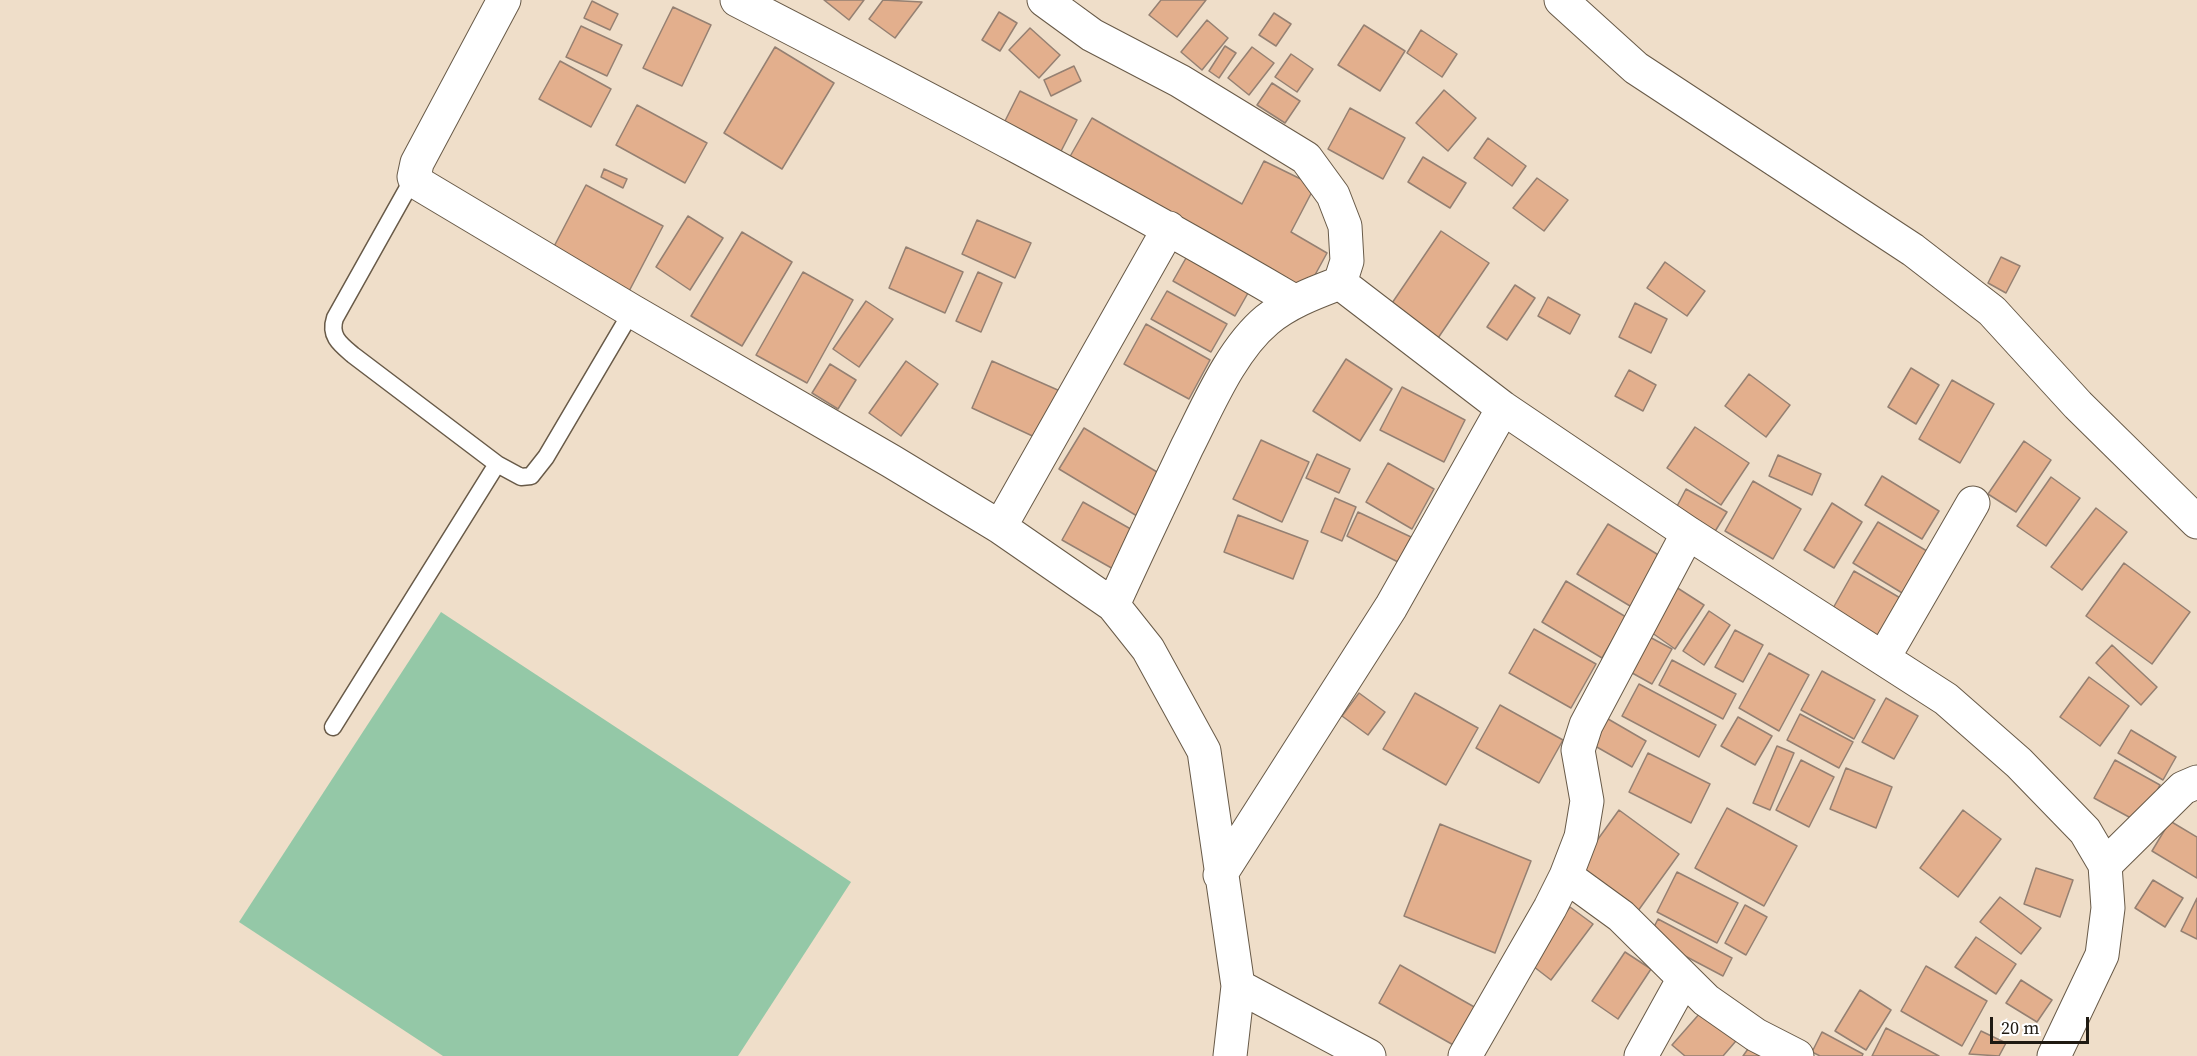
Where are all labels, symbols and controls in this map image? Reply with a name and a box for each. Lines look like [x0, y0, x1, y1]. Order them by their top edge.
scale bar [1993, 1005, 2092, 1043]
text: 20 m [2001, 1015, 2039, 1040]

